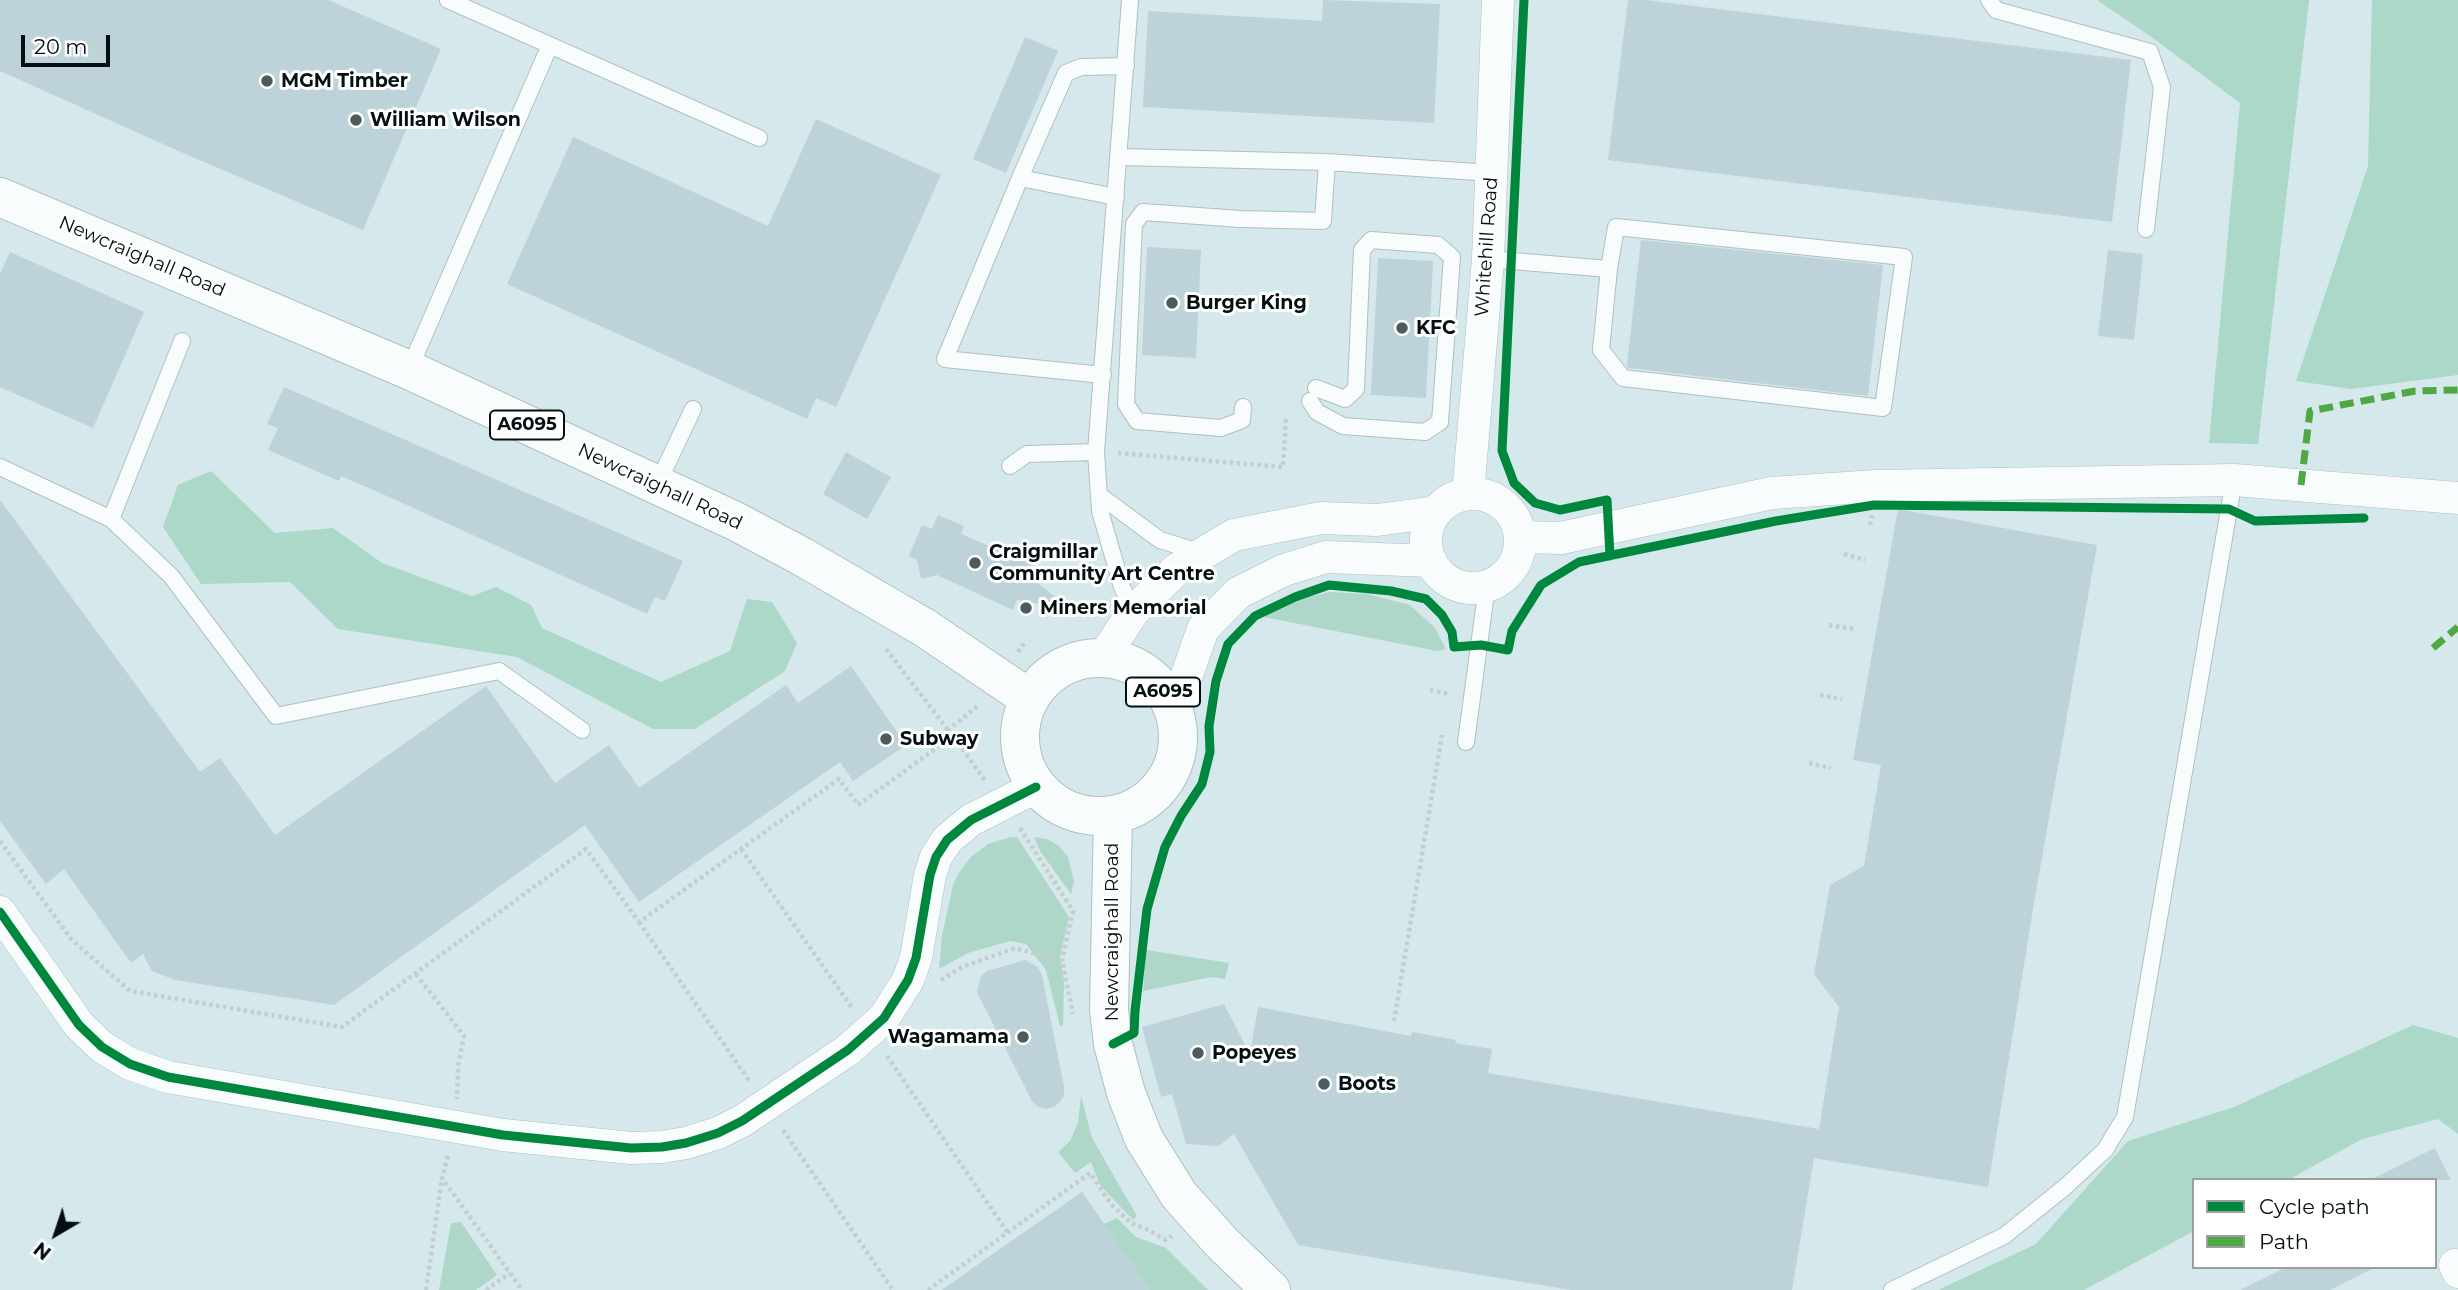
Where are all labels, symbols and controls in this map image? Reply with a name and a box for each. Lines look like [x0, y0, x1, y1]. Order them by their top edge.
scale bar [24, 21, 114, 65]
text: 20 m [34, 34, 88, 59]
place label: MGM Timber [281, 70, 408, 92]
marker: MGM Timber [259, 73, 275, 89]
place label: William Wilson [370, 109, 521, 131]
marker: William Wilson [348, 112, 364, 128]
street label: Whitehill Road [1471, 176, 1503, 318]
street label: Newcraighall Road [55, 212, 229, 302]
place label: Burger King [1186, 292, 1307, 314]
marker: Burger King [1164, 295, 1180, 311]
place label: KFC [1416, 317, 1456, 339]
marker: KFC [1394, 320, 1410, 336]
road number: A6095 [490, 410, 564, 440]
street label: Newcraighall Road [574, 439, 746, 535]
place label: Craigmillar Community Art Centre [989, 541, 1215, 585]
marker: Craigmillar Community Art Centre [967, 555, 983, 571]
place label: Miners Memorial [1040, 597, 1207, 619]
marker: Miners Memorial [1018, 600, 1034, 616]
road number: A6095 [1126, 678, 1200, 706]
place label: Subway [900, 728, 978, 750]
marker: Subway [878, 731, 894, 747]
street label: Newcraighall Road [1101, 843, 1123, 1021]
place label: Wagamama [888, 1026, 1009, 1048]
marker: Wagamama [1015, 1029, 1031, 1045]
place label: Popeyes [1212, 1042, 1296, 1064]
marker: Popeyes [1190, 1045, 1206, 1061]
place label: Boots [1338, 1073, 1396, 1095]
marker: Boots [1316, 1076, 1332, 1092]
legend [2192, 1178, 2437, 1269]
text: Cycle path [2259, 1194, 2370, 1219]
north arrow [21, 1199, 91, 1269]
text: Path [2259, 1229, 2309, 1254]
text: N [29, 1237, 56, 1264]

